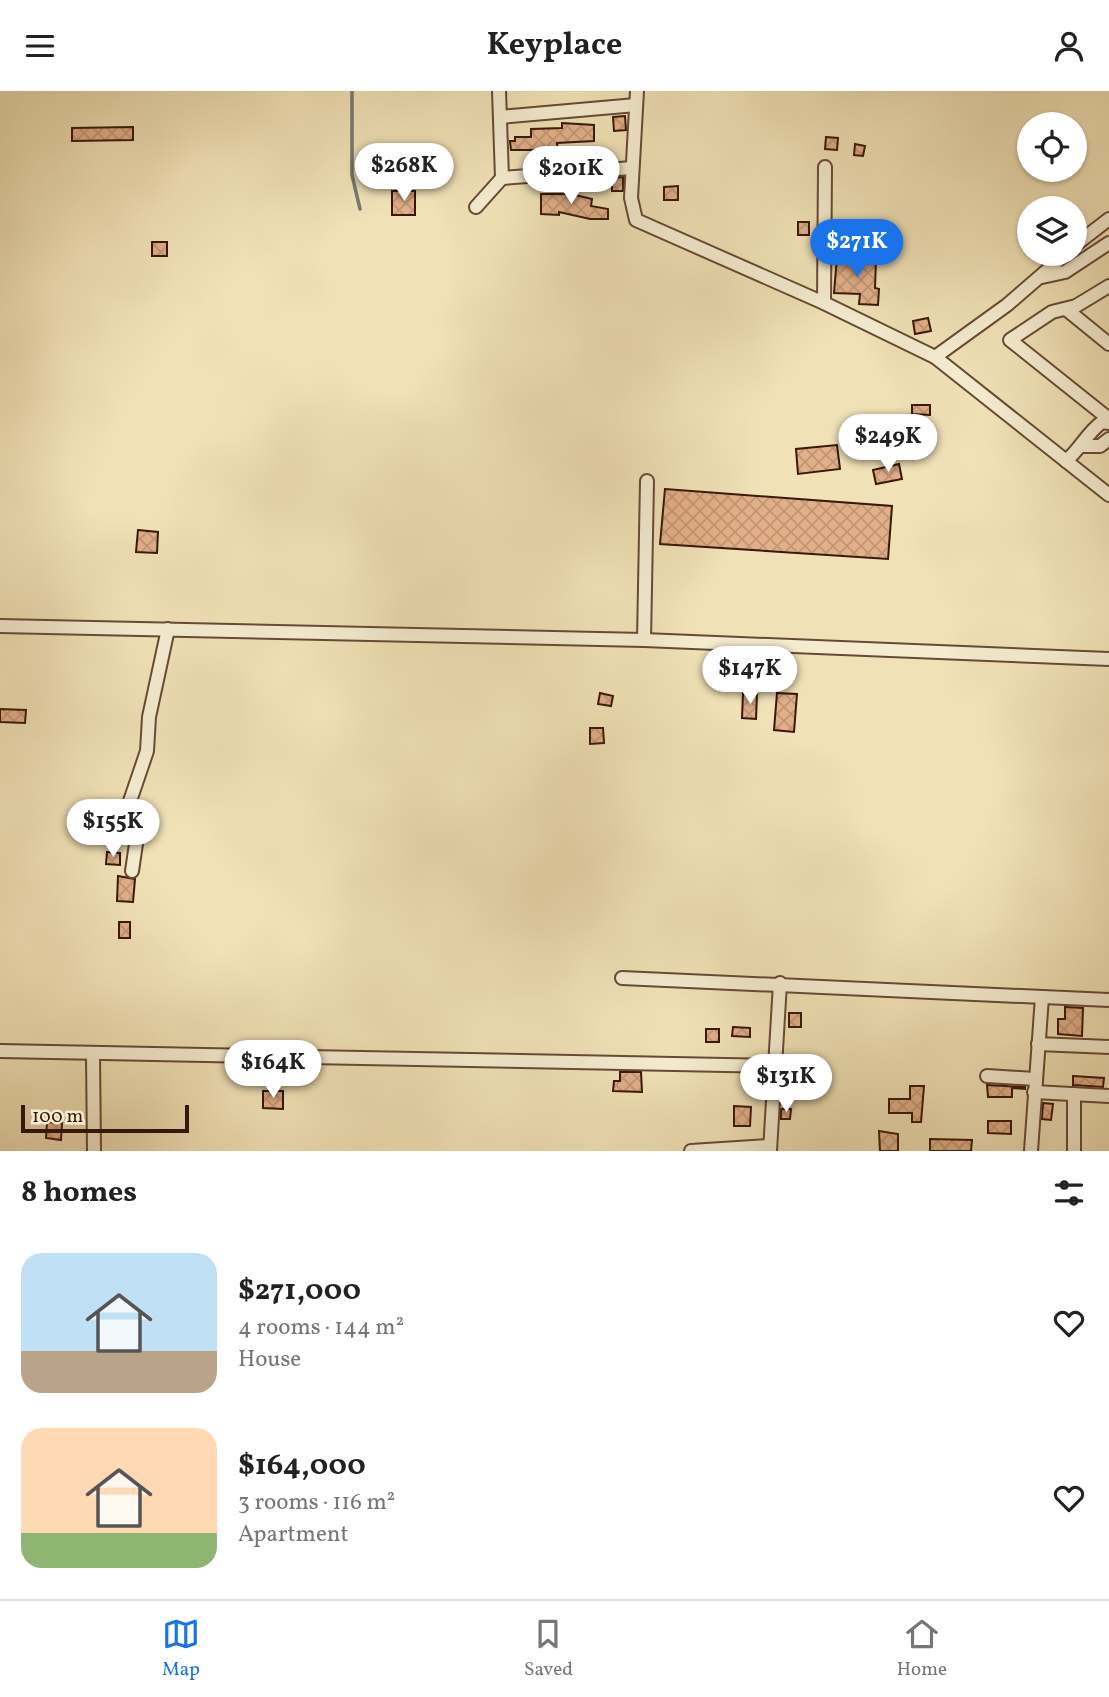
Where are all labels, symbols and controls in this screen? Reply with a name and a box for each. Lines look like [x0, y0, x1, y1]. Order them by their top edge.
text: Keyplace [487, 24, 622, 68]
icon: menu [21, 27, 59, 65]
icon: person [1050, 27, 1088, 65]
map controls [1017, 112, 1087, 266]
button: locate [1017, 112, 1087, 182]
pin: $268K [355, 143, 453, 203]
pin: $201K [522, 146, 620, 206]
text: $268K [371, 150, 437, 182]
text: $201K [539, 153, 603, 185]
button: layers [1017, 196, 1087, 266]
pin: $271K [808, 219, 906, 279]
text: $271K [826, 226, 888, 258]
pin: $249K [839, 415, 937, 474]
text: $249K [854, 421, 922, 453]
pin: $147K [701, 647, 799, 706]
text: $147K [718, 653, 782, 685]
pin: $155K [64, 799, 162, 859]
text: $155K [83, 806, 143, 838]
pin: $164K [224, 1041, 322, 1100]
text: $164K [241, 1047, 305, 1079]
pin: $131K [737, 1055, 835, 1114]
text: $131K [756, 1061, 816, 1093]
scale bar [21, 1102, 189, 1134]
text: 100 m [32, 1104, 83, 1130]
text: 8 homes [21, 1172, 137, 1214]
icon: filters [1050, 1174, 1088, 1212]
text: $271,000 [238, 1270, 361, 1312]
icon: home [77, 1281, 161, 1365]
icon: heart [1050, 1304, 1088, 1342]
text: 4 rooms · 144 m² [238, 1312, 404, 1344]
text: House [238, 1344, 301, 1376]
text: $164,000 [238, 1445, 366, 1487]
icon: home [77, 1456, 161, 1540]
icon: heart [1050, 1479, 1088, 1517]
text: 3 rooms · 116 m² [238, 1487, 395, 1519]
text: Apartment [238, 1519, 349, 1551]
tab: Map [162, 1615, 200, 1683]
tab: Saved [524, 1615, 573, 1683]
tab: Home [897, 1615, 947, 1683]

